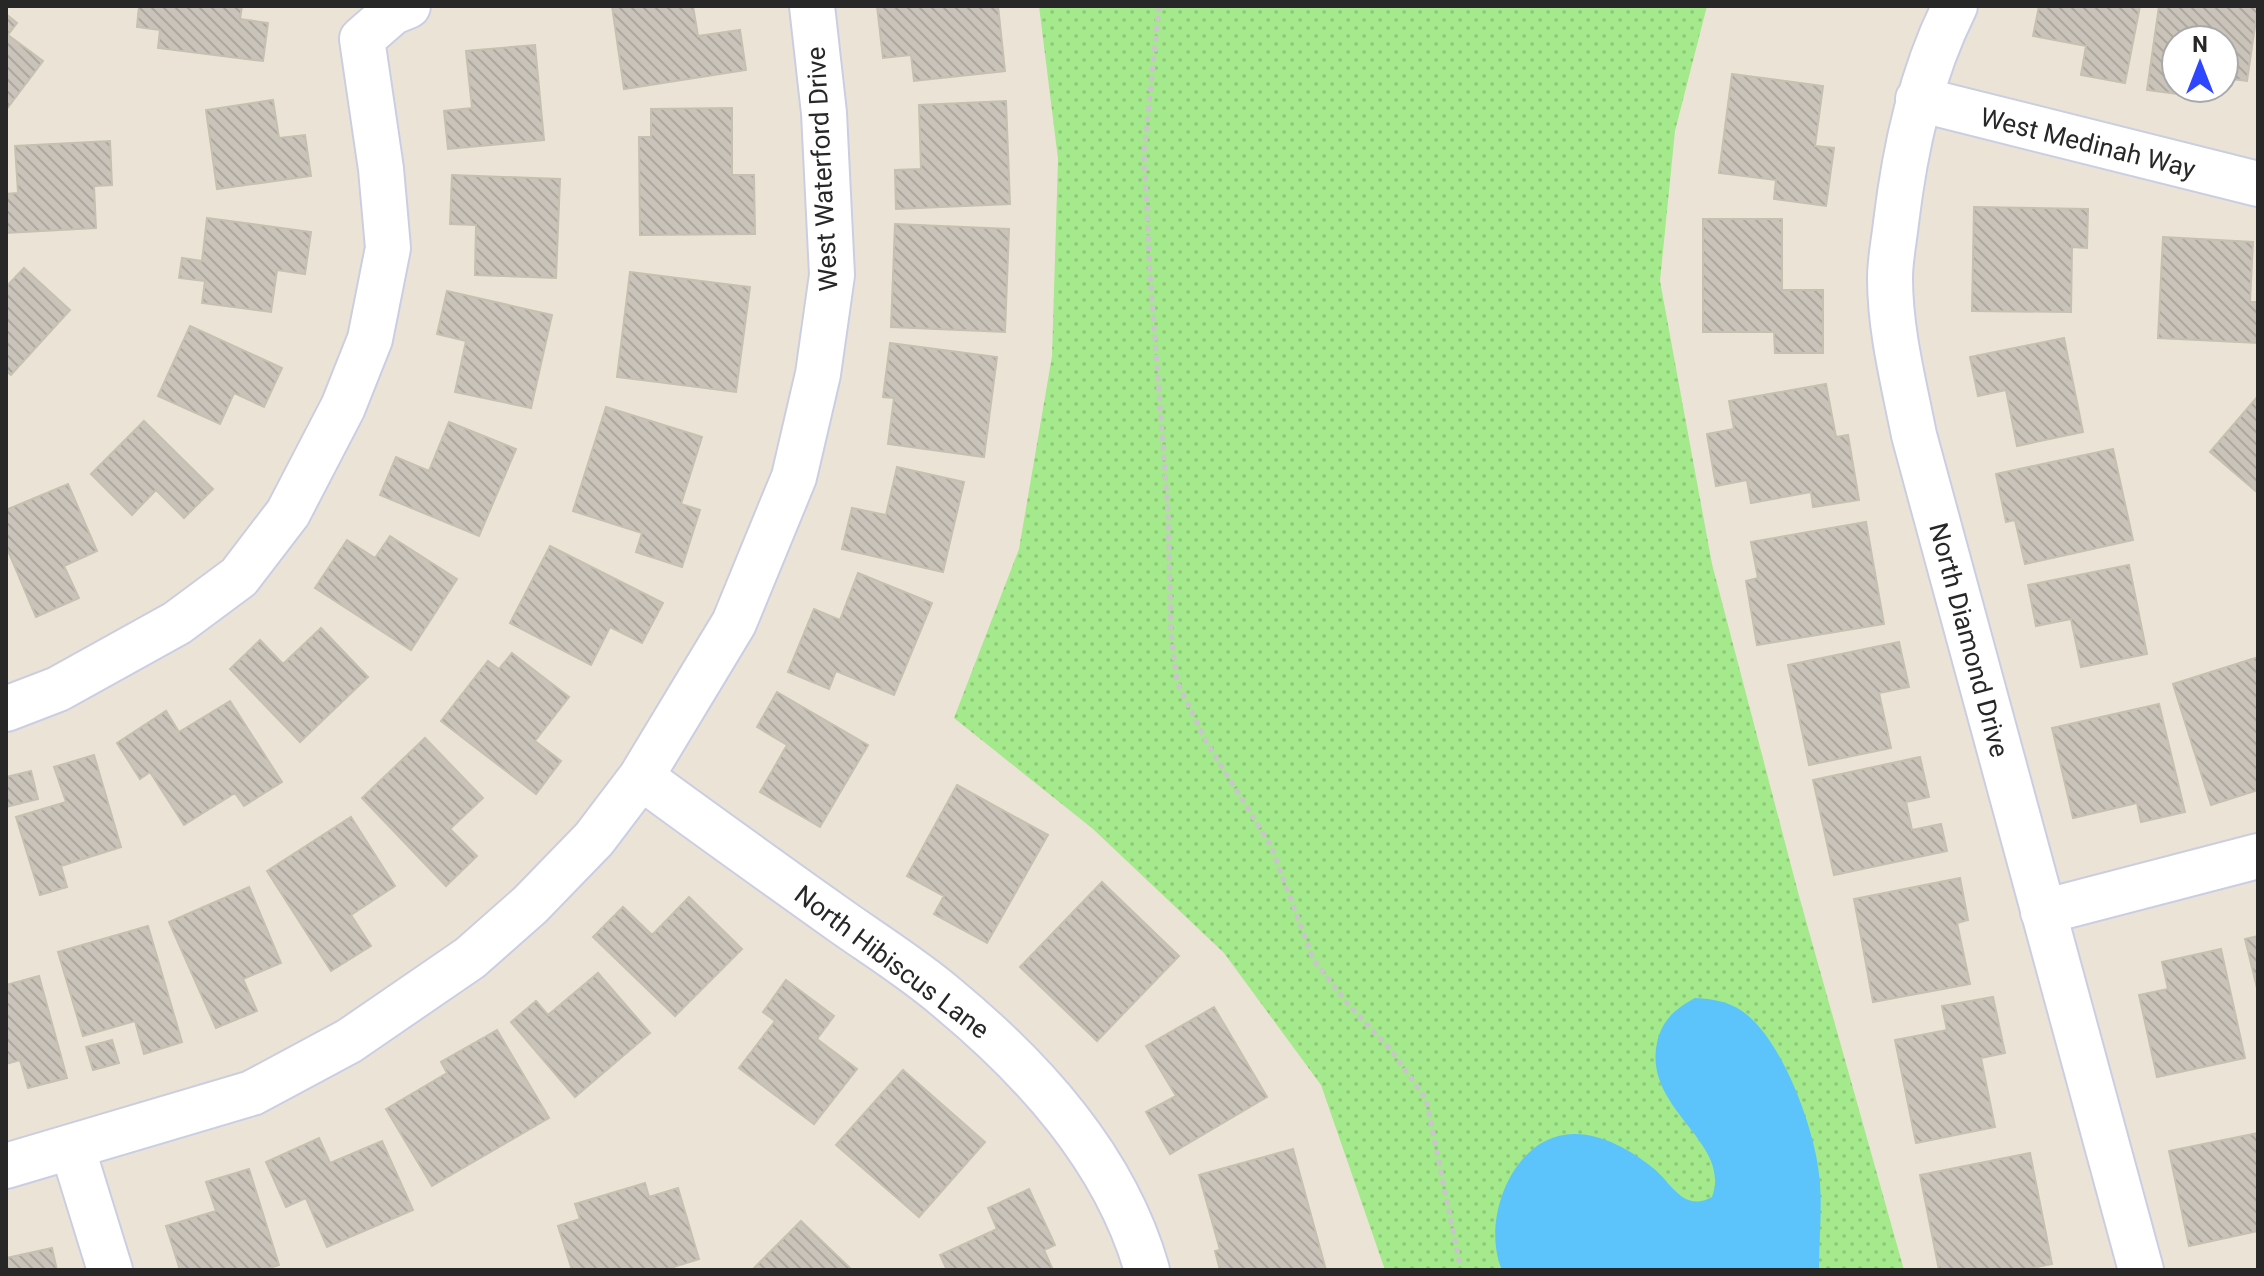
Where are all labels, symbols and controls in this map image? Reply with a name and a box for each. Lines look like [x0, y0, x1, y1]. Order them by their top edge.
north arrow [2160, 24, 2240, 104]
text: N [2192, 32, 2208, 57]
street label: West Waterford Drive [801, 46, 843, 292]
street label: West Medinah Way [1977, 102, 2199, 184]
street label: North Diamond Drive [1923, 520, 2015, 760]
street label: North Hibiscus Lane [789, 879, 995, 1045]

